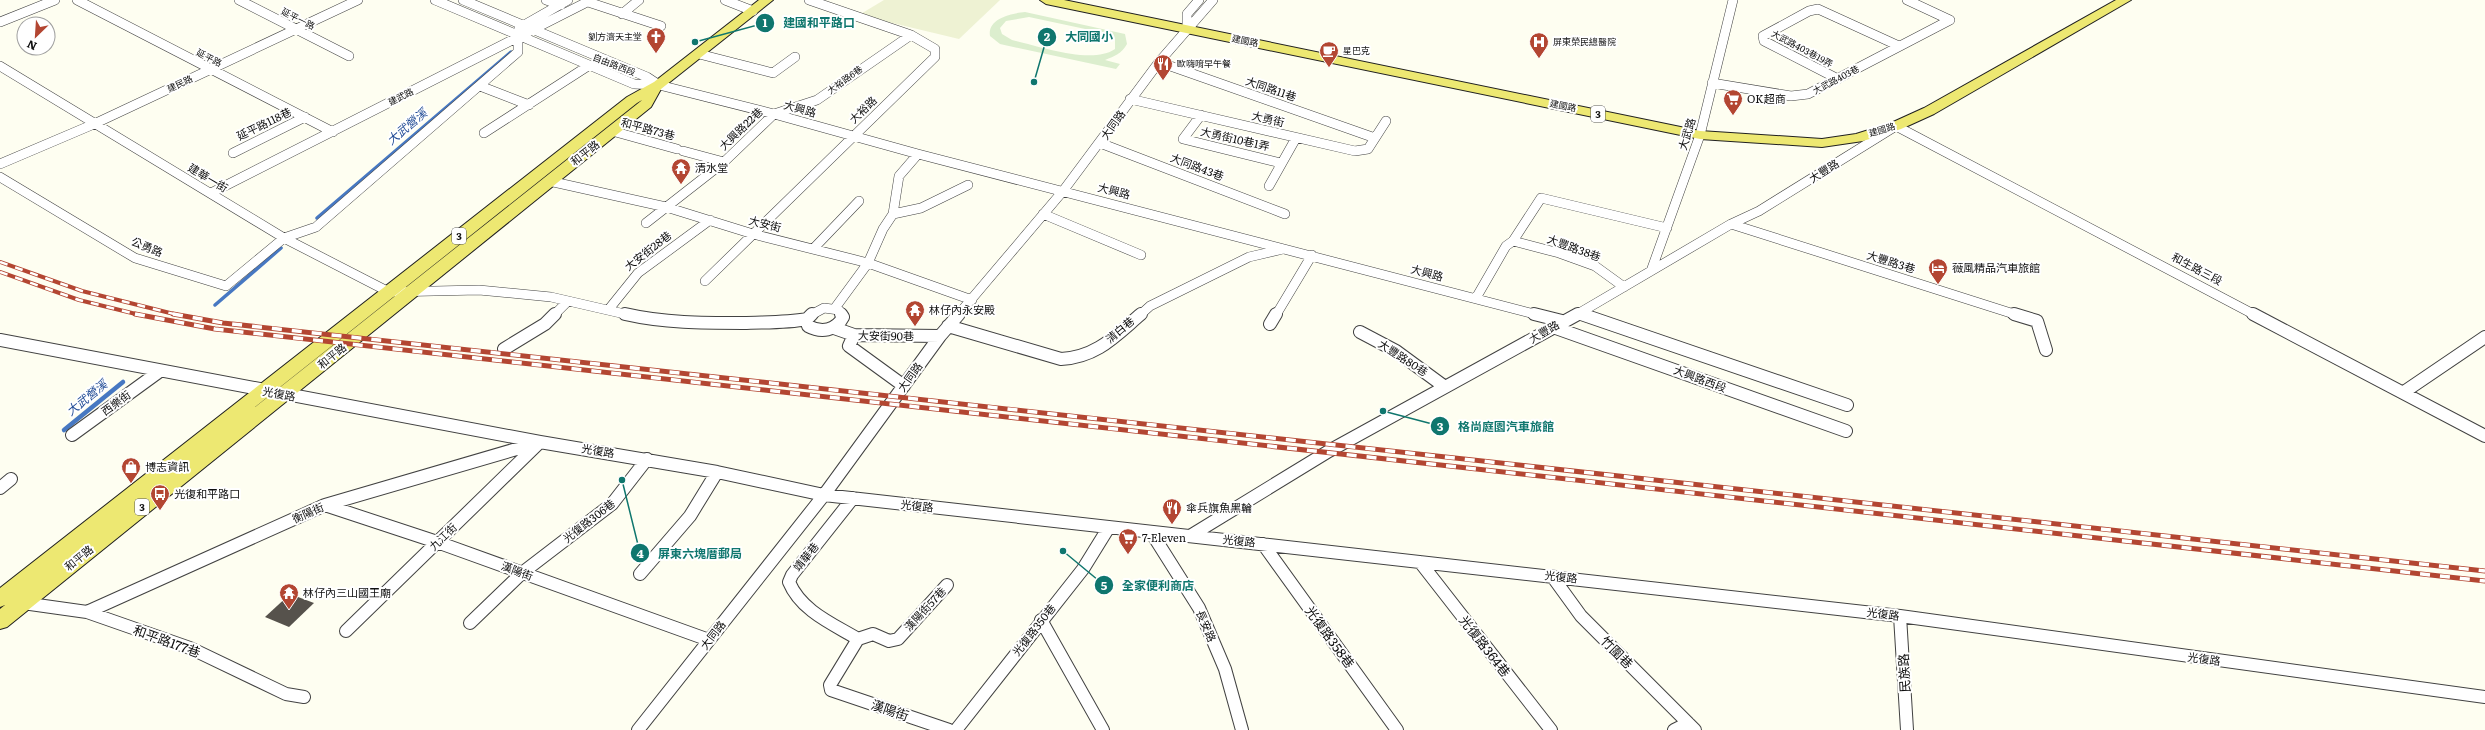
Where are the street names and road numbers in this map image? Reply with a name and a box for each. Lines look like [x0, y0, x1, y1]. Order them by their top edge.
street label: 延平一路 [279, 4, 318, 33]
street label: 大武路403巷19弄 [1769, 26, 1836, 70]
street label: 建國路 [1231, 30, 1260, 50]
street label: 延平路 [194, 45, 225, 69]
street label: 自由路西段 [591, 49, 638, 79]
street label: 大武路403巷 [1810, 61, 1861, 97]
street label: 大裕路6巷 [824, 62, 865, 97]
street label: 建民路 [164, 71, 195, 95]
street label: 大同路11巷 [1244, 72, 1299, 104]
street label: 建武路 [385, 84, 416, 108]
street label: 大裕路 [845, 92, 880, 126]
street label: 建國路 [1549, 95, 1578, 115]
street label: 大興路 [782, 96, 818, 120]
street label: 延平路118巷 [234, 103, 294, 143]
street label: 大興路22巷 [715, 103, 766, 153]
street label: 大同路 [1096, 106, 1128, 143]
road number: 3 [1591, 106, 1605, 122]
street label: 大勇街 [1250, 107, 1286, 130]
street label: 和平路73巷 [619, 113, 677, 143]
street label: 大武路 [1674, 116, 1699, 152]
street label: 建國路 [1867, 118, 1897, 140]
street label: 大勇街10巷1弄 [1199, 122, 1271, 154]
street label: 和平路 [566, 136, 602, 169]
street label: 大同路43巷 [1168, 149, 1226, 184]
street label: 大豐路 [1805, 155, 1842, 186]
street label: 建華一街 [186, 159, 231, 195]
street label: 大興路 [1096, 178, 1132, 202]
street label: 大安街 [747, 211, 783, 235]
street label: 大安街28巷 [621, 227, 674, 274]
road number: 3 [452, 228, 466, 244]
street label: 大豐路38巷 [1545, 230, 1603, 264]
street label: 公勇路 [129, 232, 166, 260]
street label: 大豐路3巷 [1865, 246, 1918, 276]
street label: 和生路三段 [2169, 248, 2226, 288]
street label: 大興路 [1409, 260, 1445, 284]
street label: 清白巷 [1102, 312, 1137, 346]
street label: 大豐路 [1525, 316, 1562, 346]
street label: 大安街90巷 [858, 327, 914, 343]
street label: 大豐路80巷 [1376, 335, 1432, 379]
street label: 和平路 [314, 339, 349, 372]
street label: 大同路 [893, 358, 925, 394]
street label: 大興路西段 [1672, 361, 1729, 395]
street label: 光復路 [262, 382, 297, 404]
street label: 西樂街 [97, 386, 133, 418]
street label: 光復路 [581, 440, 616, 460]
street label: 光復路306巷 [559, 495, 618, 546]
street label: 光復路 [900, 495, 934, 515]
street label: 衡陽街 [289, 498, 326, 526]
road number: 3 [135, 499, 149, 515]
street label: 九江街 [425, 519, 460, 553]
street label: 光復路 [1222, 530, 1256, 550]
street label: 靖華巷 [789, 539, 822, 574]
street label: 和平路 [61, 541, 96, 574]
street label: 漢陽街 [499, 557, 536, 583]
street label: 光復路 [1544, 566, 1578, 586]
street label: 漢陽街57巷 [900, 583, 949, 634]
street label: 光復路350巷 [1008, 600, 1059, 659]
street label: 光復路358巷 [1301, 602, 1359, 672]
street label: 光復路 [1866, 603, 1900, 623]
street label: 長安路 [1193, 607, 1221, 644]
street label: 光復路364巷 [1455, 611, 1515, 680]
street label: 大同路 [696, 616, 729, 652]
street label: 和平路177巷 [131, 620, 203, 661]
street label: 竹圍巷 [1597, 631, 1638, 672]
street label: 光復路 [2187, 648, 2222, 668]
street label: 民族路 [1893, 653, 1914, 693]
street label: 漢陽街 [869, 694, 912, 725]

